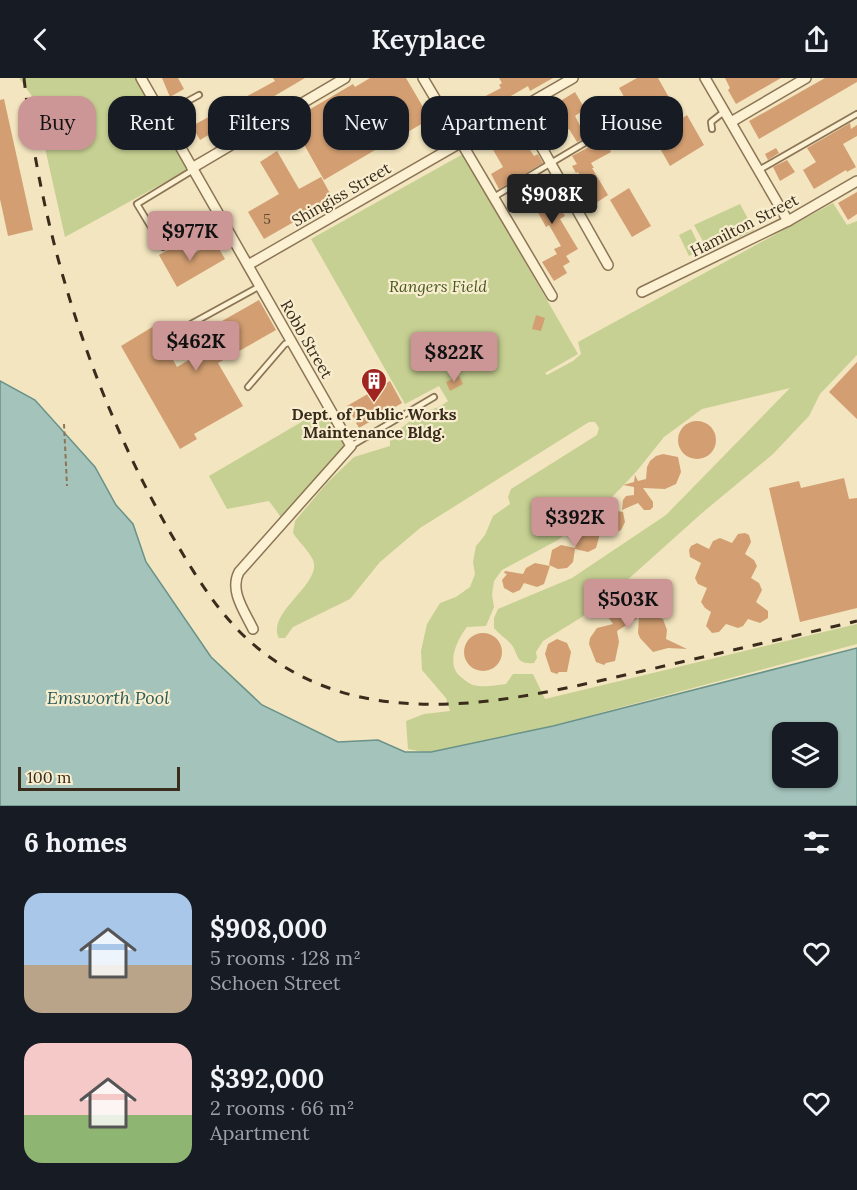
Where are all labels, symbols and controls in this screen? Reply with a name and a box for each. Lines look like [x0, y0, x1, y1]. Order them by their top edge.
text: Keyplace [371, 22, 486, 56]
icon: back [24, 23, 57, 56]
icon: share [800, 23, 833, 56]
chip: Buy [18, 96, 96, 150]
chip: Rent [108, 96, 196, 150]
chip: Filters [208, 96, 311, 150]
chip: New [323, 96, 409, 150]
chip: Apartment [421, 96, 568, 150]
chip: House [580, 96, 683, 150]
street label: Shingiss Street [288, 157, 395, 230]
pin: $908K [510, 174, 594, 225]
text: $908K [521, 181, 583, 206]
street label: Hamilton Street [687, 189, 802, 261]
house number: 5 [263, 210, 271, 228]
pin: $977K [148, 211, 232, 262]
text: $977K [162, 218, 218, 243]
park label: Rangers Field [389, 276, 487, 296]
street label: Robb Street [276, 296, 338, 383]
pin: $462K [154, 321, 238, 372]
text: $462K [166, 328, 226, 353]
pin: $822K [412, 332, 496, 383]
text: $822K [425, 339, 483, 364]
building icon: Dept. of Public Works Maintenance Bldg. [359, 366, 389, 404]
place label: Dept. of Public Works Maintenance Bldg. [292, 404, 457, 442]
pin: $392K [533, 497, 617, 548]
text: $392K [545, 504, 605, 529]
pin: $503K [586, 579, 670, 630]
text: $503K [598, 586, 658, 611]
water label: Emsworth Pool [47, 686, 169, 709]
map controls [772, 722, 838, 788]
button: layers [772, 722, 838, 788]
scale bar [18, 764, 180, 792]
text: 100 m [27, 767, 71, 787]
text: 6 homes [24, 826, 127, 859]
icon: filters [800, 826, 833, 859]
text: $908,000 [210, 912, 327, 945]
icon: home [72, 917, 144, 989]
icon: heart [800, 937, 833, 970]
text: 5 rooms · 128 m² [210, 945, 361, 970]
text: Schoen Street [210, 970, 341, 995]
text: $392,000 [210, 1062, 324, 1095]
icon: home [72, 1067, 144, 1139]
icon: heart [800, 1087, 833, 1120]
text: 2 rooms · 66 m² [210, 1095, 355, 1120]
text: Apartment [210, 1120, 310, 1145]

